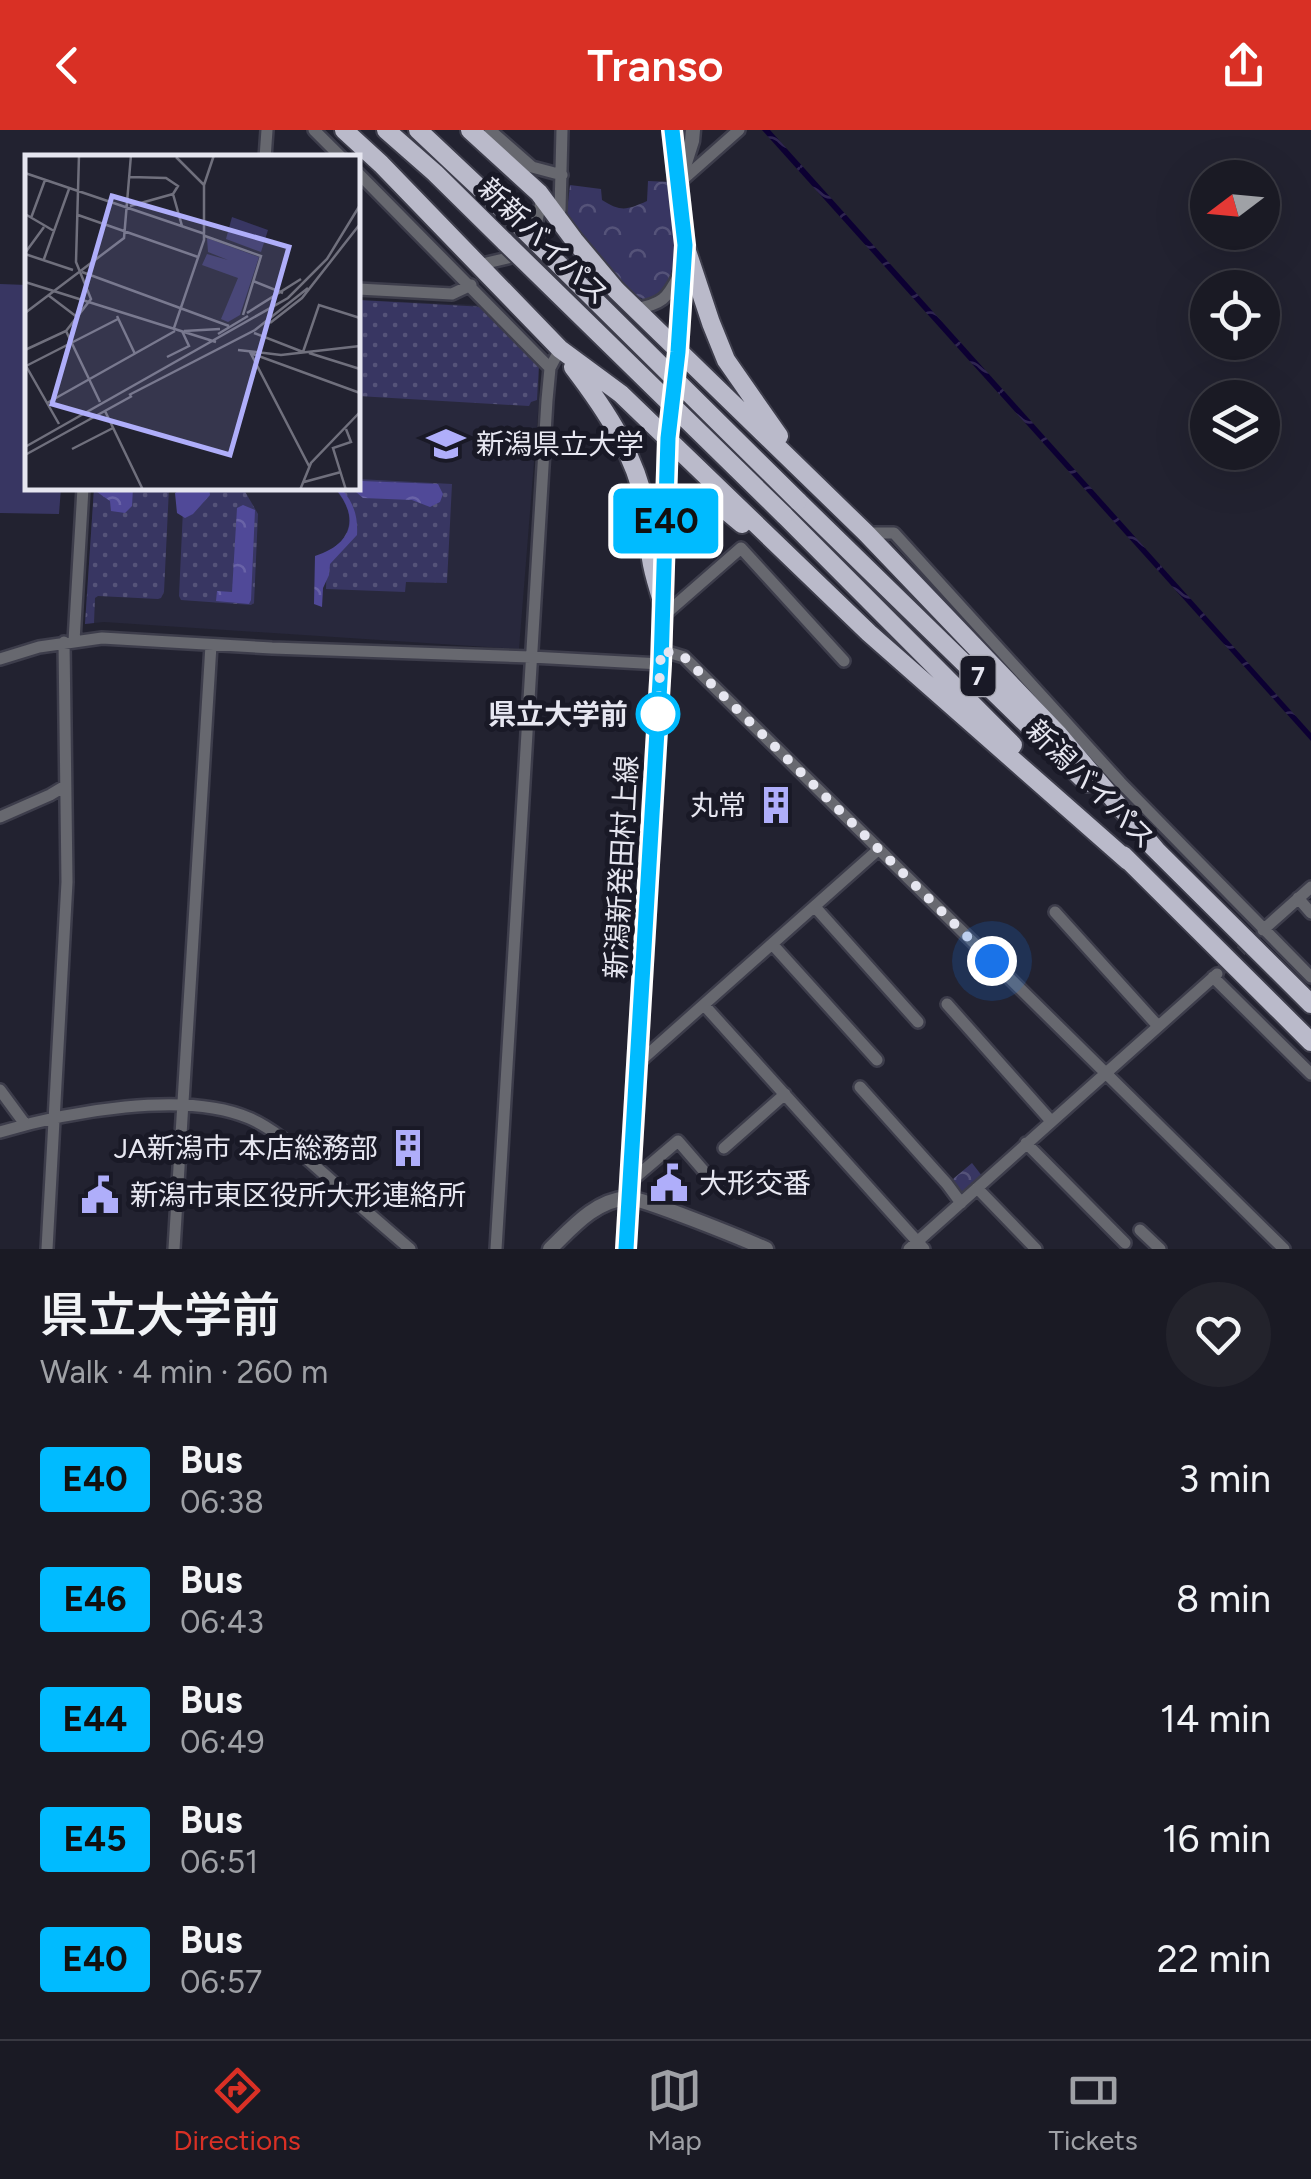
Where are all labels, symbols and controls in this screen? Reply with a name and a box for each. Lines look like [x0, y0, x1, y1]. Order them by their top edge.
icon: back [40, 38, 95, 93]
text: Transo [587, 38, 724, 92]
icon: share [1216, 38, 1271, 93]
inset map [25, 155, 360, 490]
north arrow [1190, 160, 1280, 250]
map controls [1190, 160, 1280, 470]
street label: 新新バイパス [472, 171, 616, 311]
button: locate [1190, 270, 1280, 360]
button: layers [1190, 380, 1280, 470]
school or university icon: 新潟県立大学 [425, 423, 467, 465]
place label: 新潟県立大学 [476, 427, 644, 461]
line badge: E40 [608, 488, 724, 554]
text: E40 [633, 500, 699, 542]
road number: 7 [960, 656, 996, 696]
marker: 県立大学前 [637, 693, 679, 735]
place label: 県立大学前 [488, 697, 628, 731]
street label: 新潟バイパス [1020, 713, 1162, 855]
street label: 新潟新発田村上線 [598, 754, 644, 980]
building icon: 丸常 [755, 784, 797, 826]
place label: 丸常 [690, 788, 746, 822]
your location [967, 936, 1017, 986]
building icon: JA新潟市 本店総務部 [387, 1127, 429, 1169]
place label: JA新潟市 本店総務部 [114, 1131, 378, 1165]
public building icon: 大形交番 [648, 1162, 690, 1204]
place label: 大形交番 [699, 1166, 811, 1200]
public building icon: 新潟市東区役所大形連絡所 [79, 1174, 121, 1216]
place label: 新潟市東区役所大形連絡所 [130, 1178, 466, 1212]
button: heart [1166, 1282, 1271, 1387]
text: 県立大学前 [40, 1286, 280, 1344]
text: Walk · 4 min · 260 m [40, 1353, 328, 1391]
text: Bus [180, 1437, 243, 1483]
text: 3 min [1179, 1456, 1271, 1502]
text: E40 [62, 1458, 128, 1500]
text: 06:38 [180, 1483, 264, 1521]
text: Bus [180, 1557, 243, 1603]
text: 8 min [1176, 1576, 1271, 1622]
text: E46 [63, 1578, 127, 1620]
text: 06:43 [180, 1603, 264, 1641]
text: Bus [180, 1677, 243, 1723]
text: 14 min [1160, 1696, 1271, 1742]
text: E44 [63, 1698, 127, 1740]
text: 06:49 [180, 1723, 265, 1761]
text: Bus [180, 1797, 243, 1843]
text: 16 min [1162, 1816, 1271, 1862]
text: E45 [63, 1818, 127, 1860]
text: 06:51 [180, 1843, 258, 1881]
text: Bus [180, 1917, 243, 1963]
text: 22 min [1157, 1936, 1271, 1982]
text: E40 [62, 1938, 128, 1980]
text: 06:57 [180, 1963, 262, 2001]
tab: Directions [173, 2063, 301, 2157]
tab: Map [647, 2063, 702, 2157]
tab: Tickets [1049, 2063, 1138, 2157]

